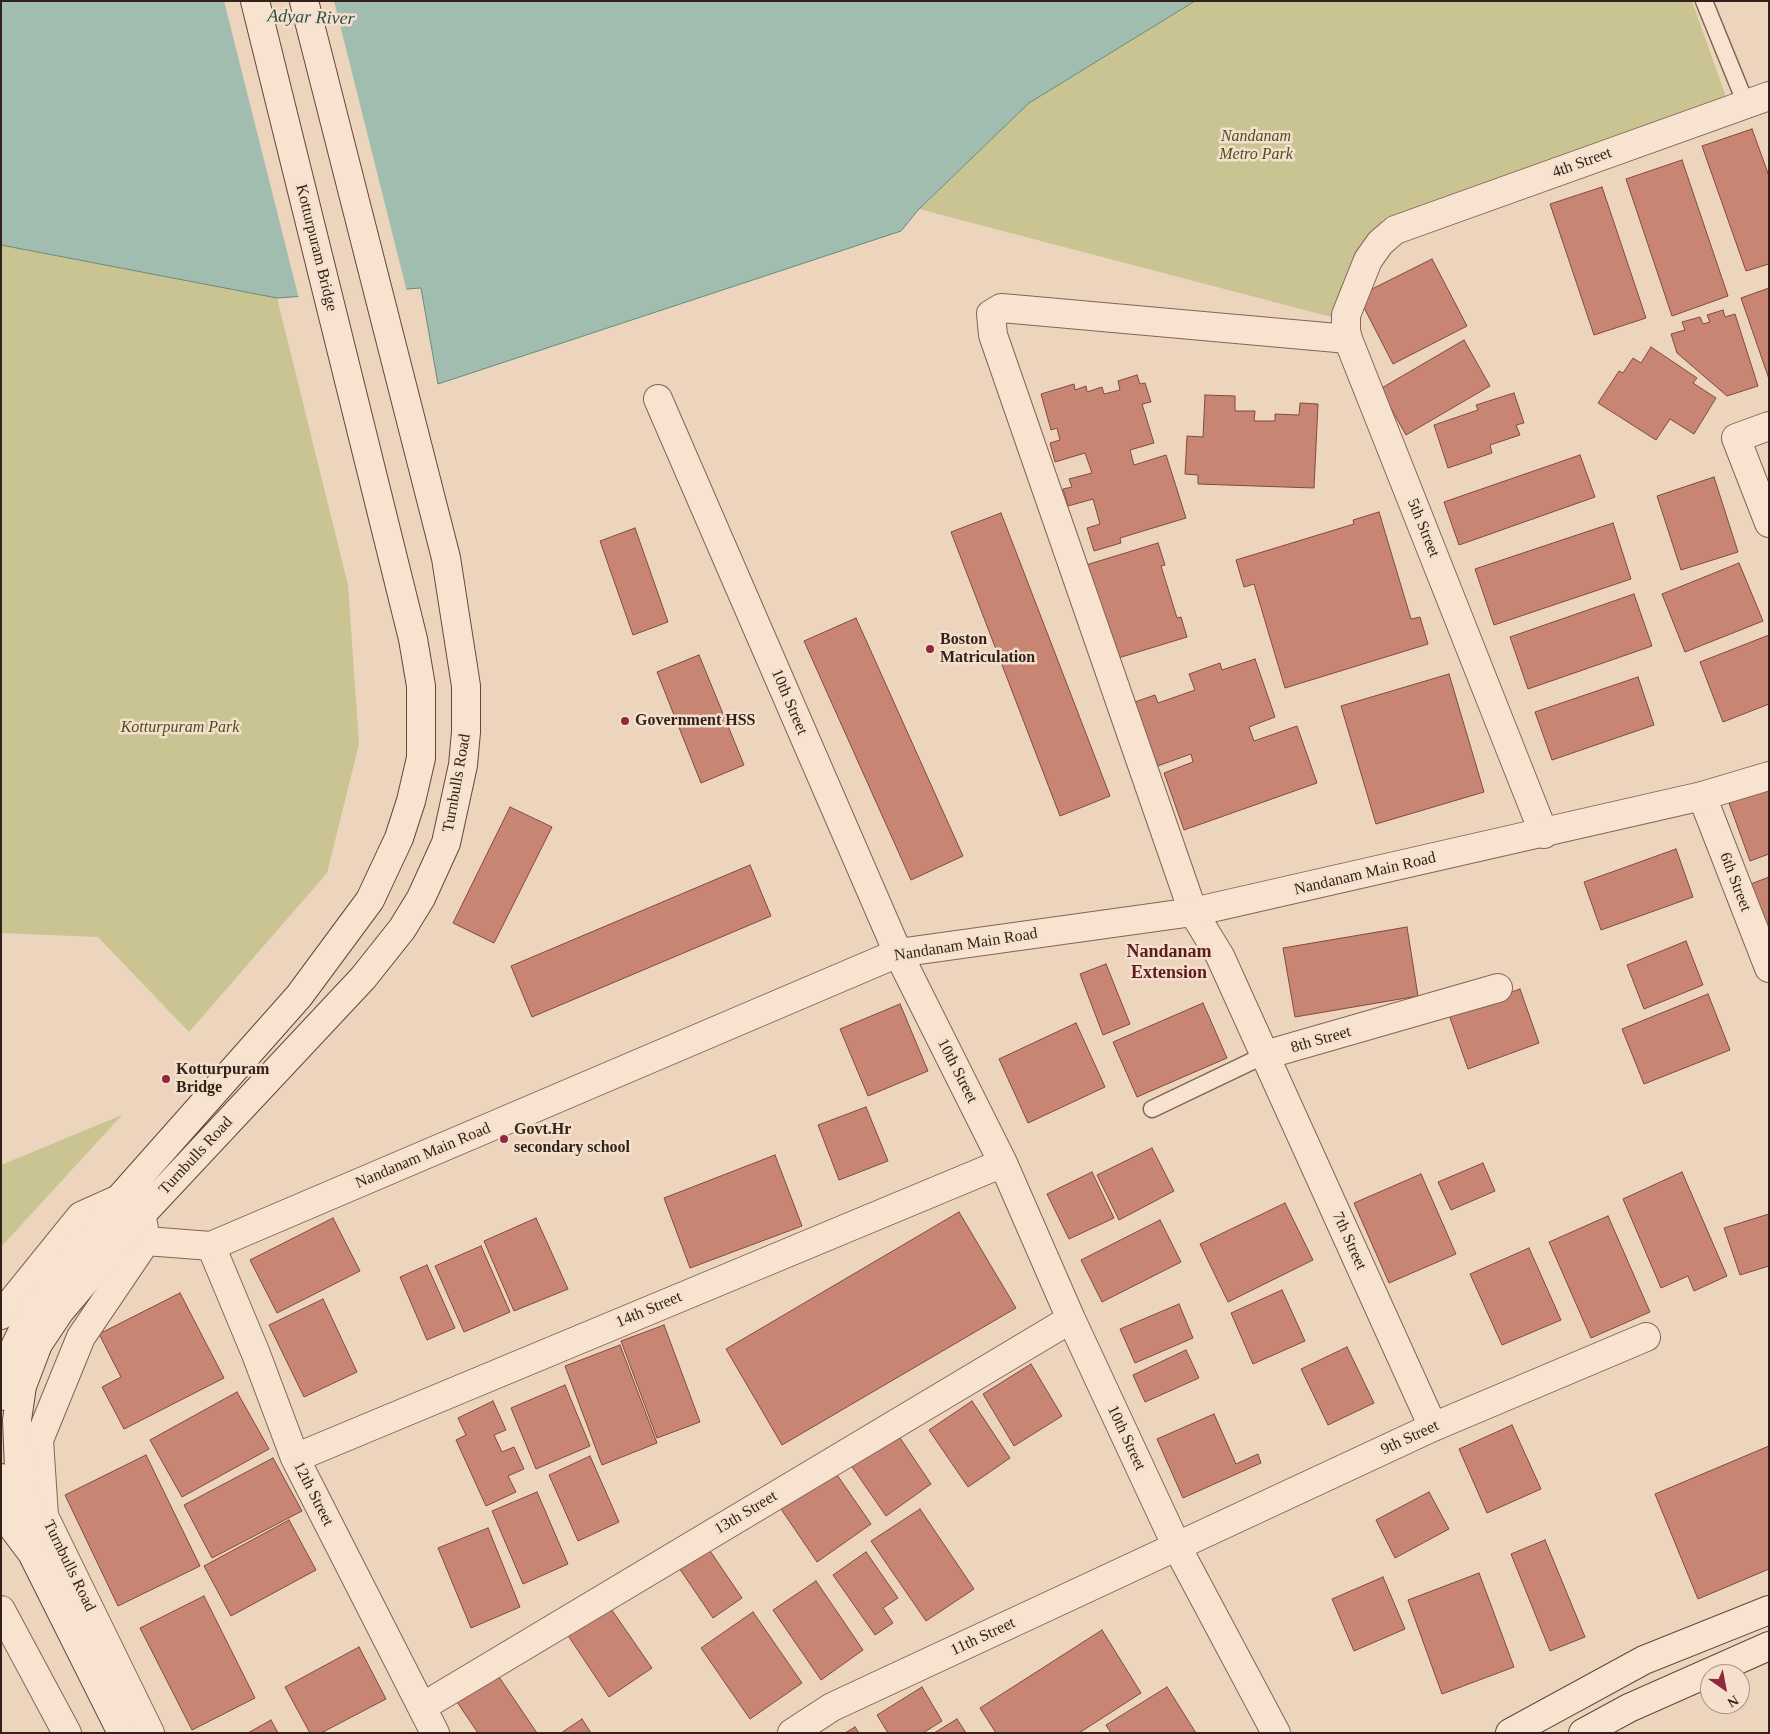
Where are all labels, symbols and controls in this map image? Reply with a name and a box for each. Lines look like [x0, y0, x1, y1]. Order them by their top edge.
water label: Adyar River [267, 6, 355, 30]
park label: Nandanam Metro Park [1219, 127, 1293, 165]
street label: 4th Street [1550, 143, 1614, 183]
street label: Kotturpuram Bridge [291, 183, 341, 313]
street label: 5th Street [1403, 496, 1443, 560]
place label: Boston Matriculation [940, 630, 1035, 668]
marker: Boston Matriculation [924, 643, 936, 655]
street label: 10th Street [767, 666, 811, 738]
place label: Government HSS [635, 711, 755, 731]
marker: Government HSS [619, 715, 631, 727]
park label: Kotturpuram Park [121, 718, 239, 738]
street label: Turnbulls Road [439, 732, 475, 834]
street label: Nandanam Main Road [1292, 848, 1438, 900]
street label: 6th Street [1715, 850, 1755, 914]
street label: Nandanam Main Road [893, 924, 1039, 966]
district label: Nandanam Extension [1126, 941, 1212, 984]
street label: 8th Street [1289, 1022, 1353, 1058]
street label: 10th Street [933, 1036, 981, 1106]
place label: Kotturpuram Bridge [176, 1060, 269, 1098]
marker: Kotturpuram Bridge [160, 1073, 172, 1085]
street label: Turnbulls Road [155, 1113, 237, 1199]
street label: Nandanam Main Road [353, 1119, 493, 1193]
place label: Govt.Hr secondary school [514, 1120, 630, 1158]
marker: Govt.Hr secondary school [498, 1133, 510, 1145]
street label: 7th Street [1328, 1209, 1370, 1273]
street label: 14th Street [613, 1288, 685, 1332]
street label: 10th Street [1103, 1402, 1149, 1474]
street label: 9th Street [1378, 1416, 1442, 1460]
street label: 12th Street [289, 1459, 337, 1529]
street label: 13th Street [711, 1487, 781, 1539]
street label: Turnbulls Road [39, 1517, 99, 1615]
street label: 11th Street [948, 1614, 1018, 1660]
north arrow [1700, 1664, 1750, 1714]
text: N [1725, 1692, 1741, 1710]

